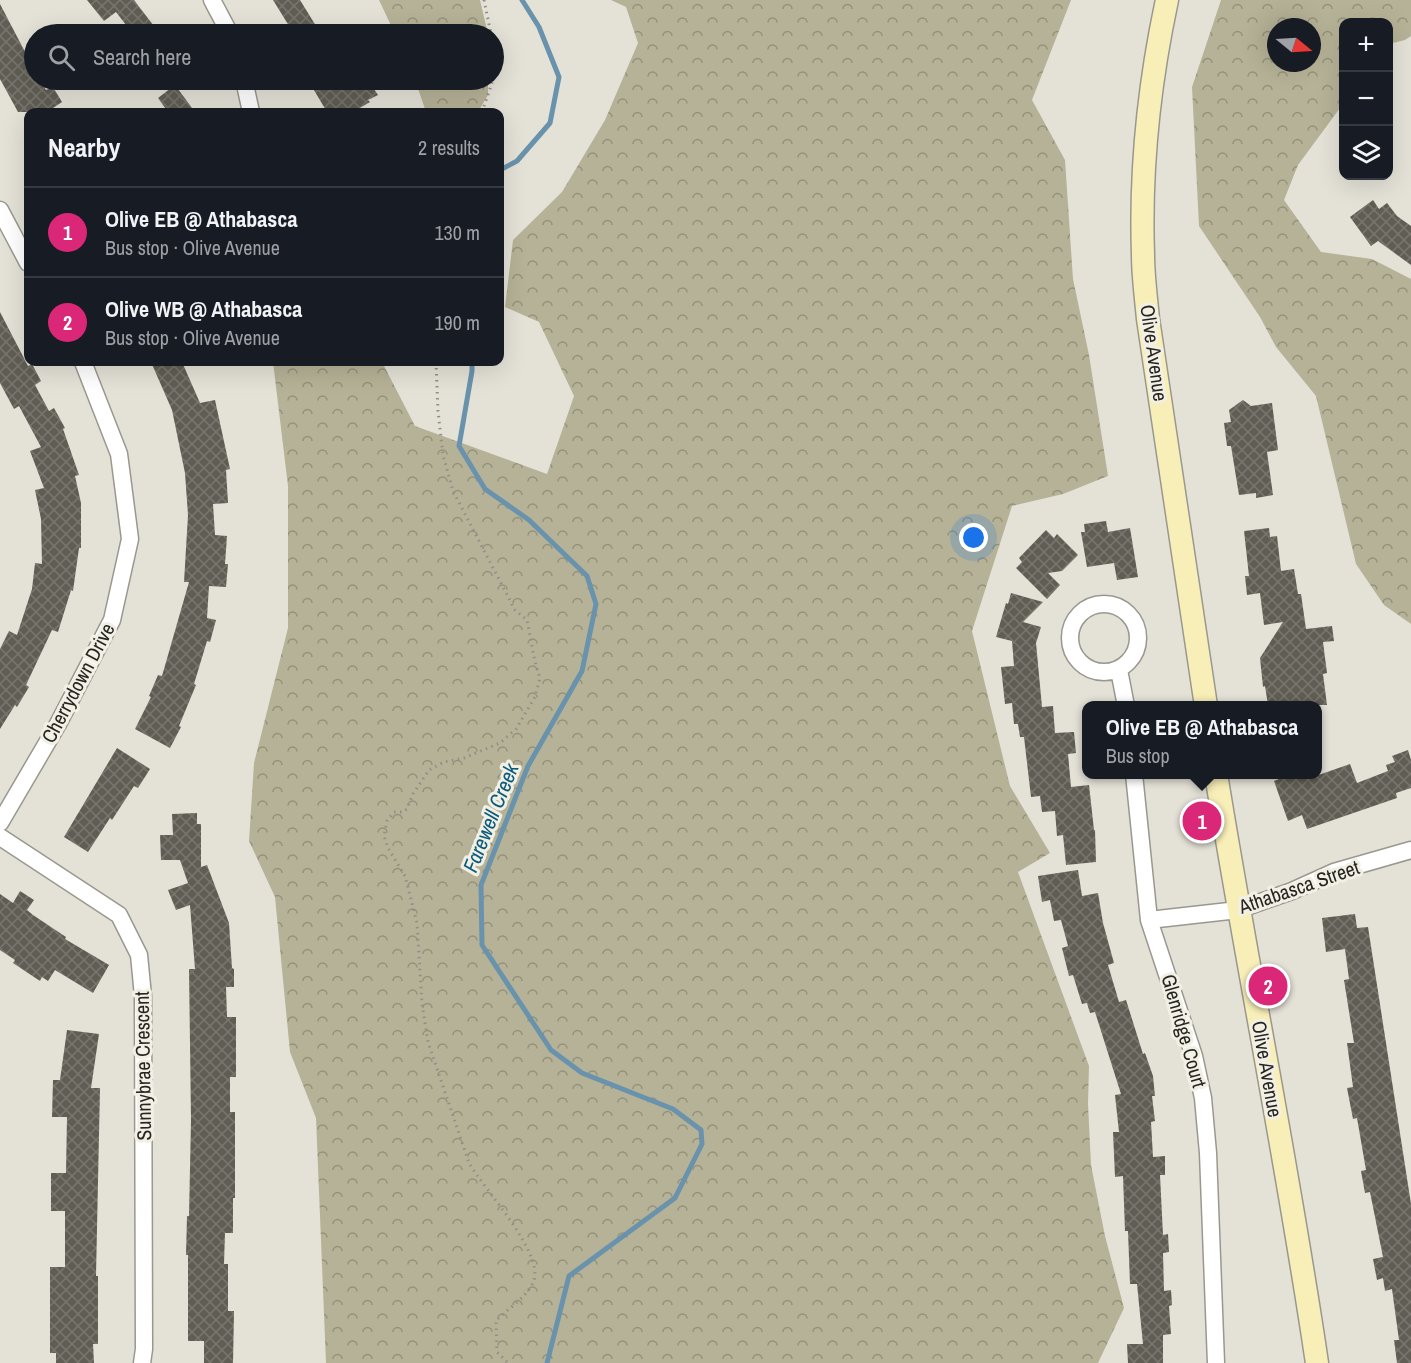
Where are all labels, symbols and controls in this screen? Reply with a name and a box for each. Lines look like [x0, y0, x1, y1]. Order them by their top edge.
north arrow [1267, 18, 1321, 72]
map controls [1339, 18, 1393, 180]
button: + [1339, 18, 1393, 72]
search box [24, 24, 504, 90]
icon: search [45, 41, 78, 74]
text: Search here [93, 42, 191, 72]
button: − [1339, 72, 1393, 126]
button: layers [1339, 126, 1393, 180]
text: Nearby [48, 130, 120, 165]
text: 2 results [418, 134, 480, 161]
text: Olive EB @ Athabasca [105, 204, 297, 234]
text: 1 [63, 219, 72, 246]
text: 130 m [434, 219, 480, 246]
text: Bus stop · Olive Avenue [105, 234, 280, 261]
text: Olive WB @ Athabasca [105, 294, 302, 324]
street label: Olive Avenue [1134, 303, 1175, 403]
text: 2 [63, 309, 72, 336]
text: 190 m [434, 309, 480, 336]
text: Bus stop · Olive Avenue [105, 324, 280, 351]
your location [959, 523, 988, 552]
street label: Cherrydown Drive [35, 618, 120, 747]
popup [1082, 701, 1322, 779]
text: Olive EB @ Athabasca [1106, 712, 1298, 742]
text: Bus stop [1106, 742, 1170, 769]
water label: Farewell Creek [456, 758, 526, 877]
pin: 1 [1182, 798, 1222, 844]
street label: Athabasca Street [1234, 853, 1363, 920]
pin: 2 [1248, 964, 1288, 1008]
street label: Glenridge Court [1155, 971, 1214, 1091]
street label: Sunnybrae Crescent [128, 991, 157, 1141]
street label: Olive Avenue [1246, 1019, 1289, 1119]

